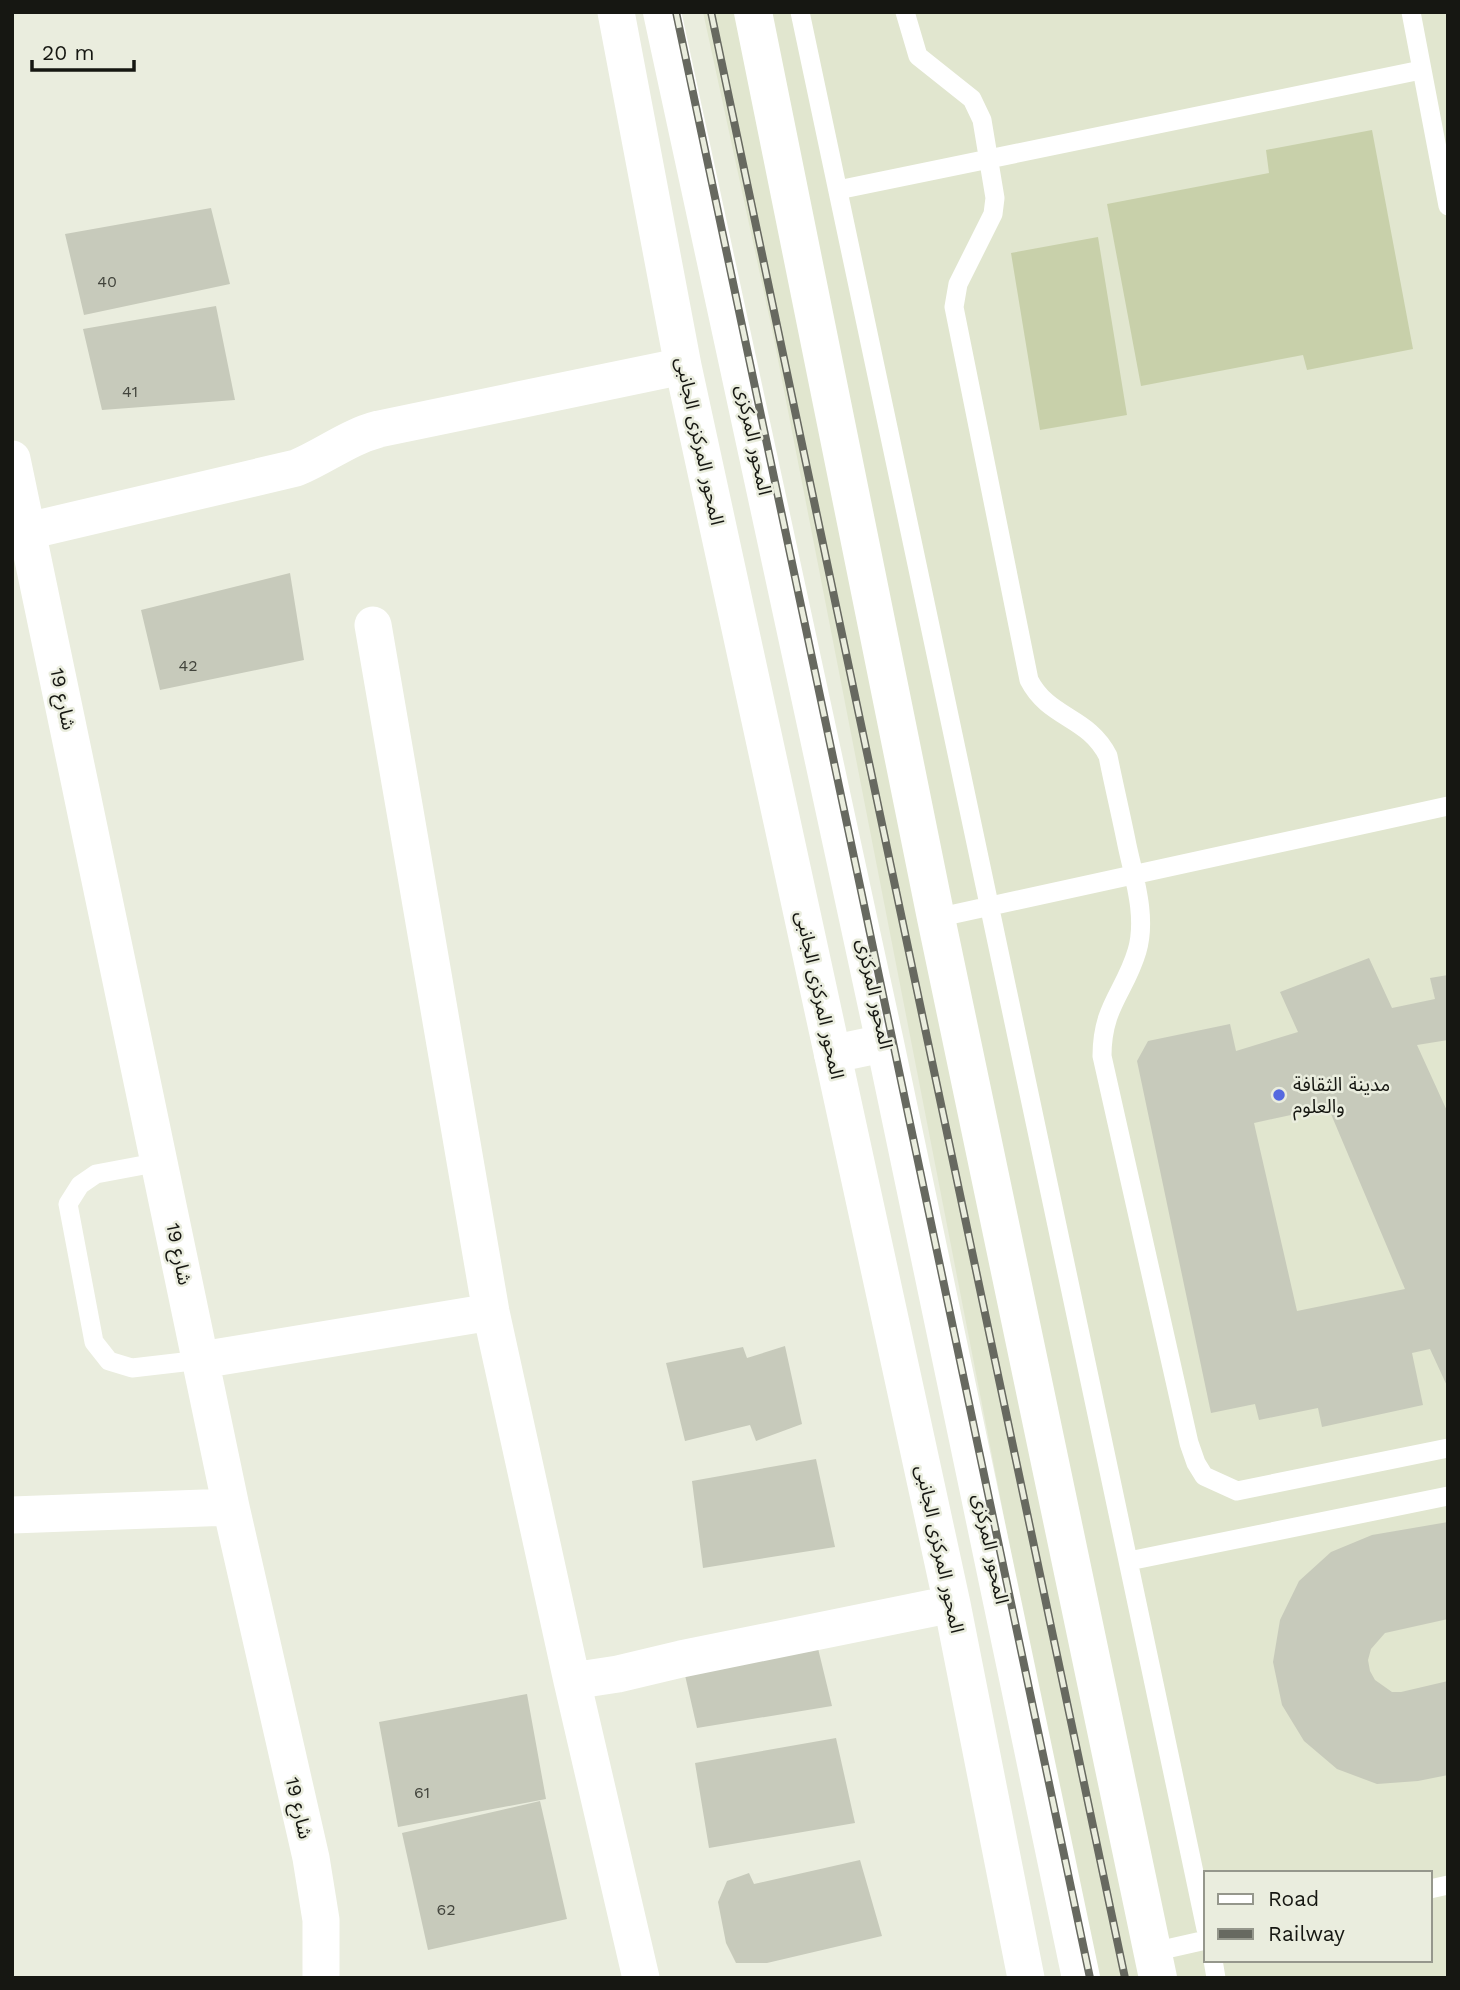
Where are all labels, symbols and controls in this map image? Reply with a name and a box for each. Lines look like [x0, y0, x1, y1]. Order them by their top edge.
scale bar [32, 28, 133, 72]
text: 20 m [42, 40, 94, 65]
house number: 40 [97, 272, 117, 291]
street label: المحور المركزى الجانبى [671, 355, 729, 527]
house number: 41 [122, 382, 138, 401]
street label: المحور المركزى [731, 383, 777, 497]
house number: 42 [178, 656, 198, 675]
street label: شارع 19 [43, 666, 81, 732]
street label: المحور المركزى الجانبى [791, 909, 849, 1081]
street label: المحور المركزى [852, 937, 898, 1051]
place label: مدينة الثقافة والعلوم [1293, 1073, 1390, 1121]
marker: مدينة الثقافة والعلوم [1271, 1087, 1287, 1103]
street label: شارع 19 [159, 1221, 197, 1287]
street label: المحور المركزى الجانبى [911, 1463, 969, 1635]
street label: المحور المركزى [968, 1492, 1014, 1606]
street label: شارع 19 [279, 1775, 317, 1842]
house number: 61 [414, 1783, 430, 1802]
legend [1204, 1871, 1432, 1962]
text: Road [1268, 1886, 1319, 1911]
house number: 62 [436, 1900, 456, 1919]
text: Railway [1268, 1921, 1345, 1946]

